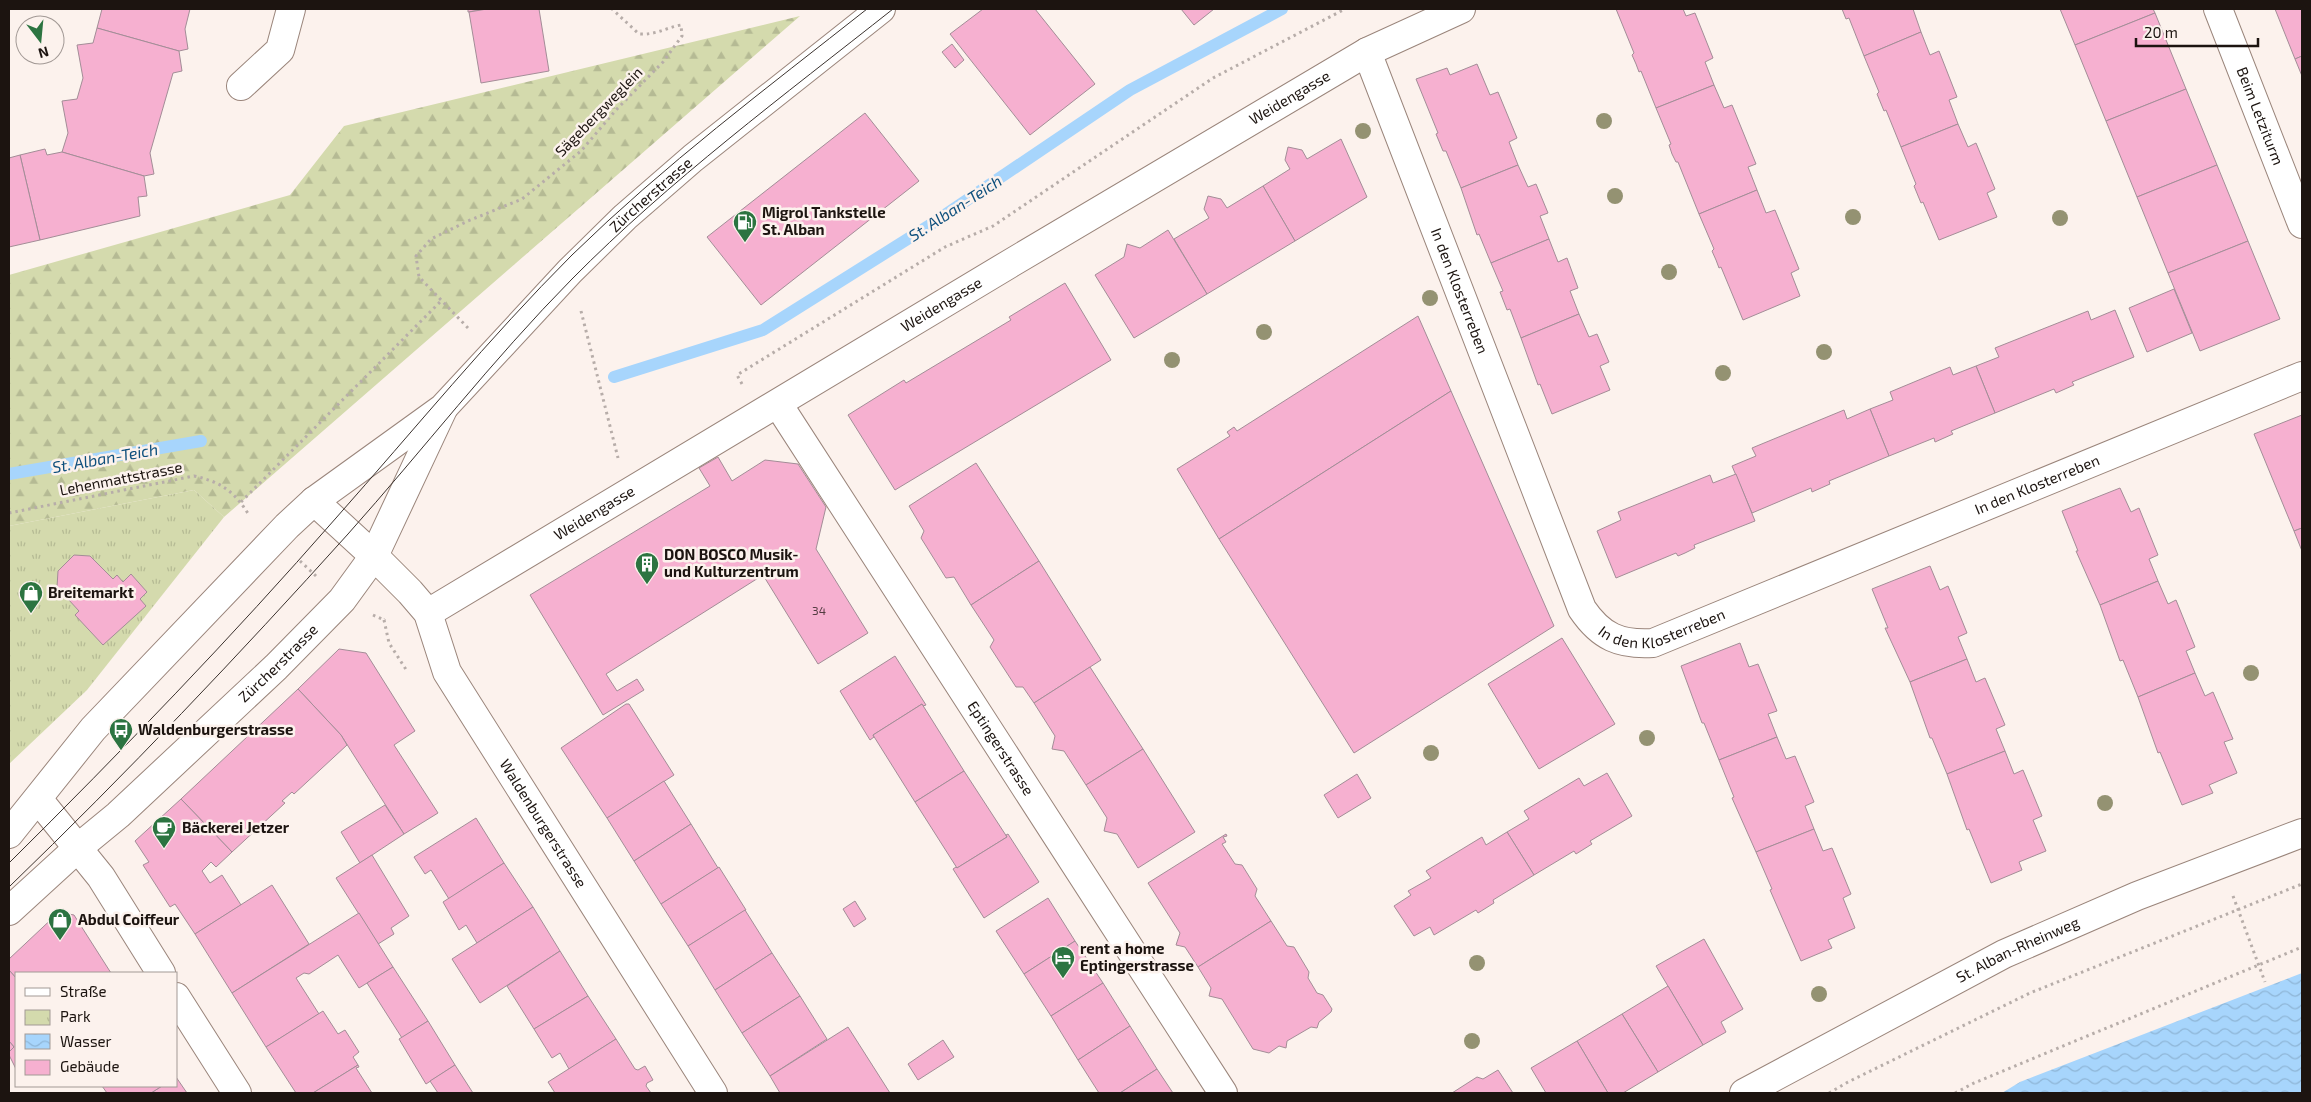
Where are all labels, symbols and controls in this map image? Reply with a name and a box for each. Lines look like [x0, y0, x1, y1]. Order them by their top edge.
north arrow [15, 15, 65, 65]
scale bar [2136, 15, 2258, 47]
text: 20 m [2144, 23, 2178, 41]
text: N [37, 43, 51, 63]
street label: Sägebergweglein [551, 63, 646, 160]
street label: Beim Letziturm [2233, 64, 2288, 167]
street label: Weidengasse [1245, 66, 1333, 128]
street label: Zürcherstrasse [605, 153, 695, 235]
water label: St. Alban-Teich [905, 170, 1005, 245]
place label: Migrol Tankstelle St. Alban [762, 203, 886, 238]
fuel station icon: Migrol Tankstelle St. Alban [732, 209, 758, 243]
street label: In den Klosterreben [1428, 225, 1493, 356]
street label: Weidengasse [897, 273, 985, 335]
water label: St. Alban-Teich [50, 439, 159, 476]
street label: In den Klosterreben [1972, 450, 2102, 518]
street label: Lehenmattstrasse [58, 457, 184, 499]
street label: Weidengasse [550, 481, 637, 543]
place label: DON BOSCO Musik- und Kulturzentrum [664, 545, 799, 580]
building icon: DON BOSCO Musik- und Kulturzentrum [634, 551, 660, 585]
shop icon: Breitemarkt [18, 580, 44, 614]
place label: Breitemarkt [48, 583, 134, 601]
house number: 34 [812, 603, 826, 617]
street label: In den Klosterreben [1595, 604, 1727, 651]
street label: Zürcherstrasse [234, 620, 321, 705]
street label: Eptingerstrasse [964, 697, 1038, 798]
bus stop icon: Waldenburgerstrasse [108, 717, 134, 751]
place label: Waldenburgerstrasse [138, 720, 293, 738]
street label: Waldenburgerstrasse [496, 756, 591, 891]
cafe icon: Bäckerei Jetzer [151, 815, 177, 849]
place label: Bäckerei Jetzer [182, 818, 290, 836]
shop icon: Abdul Coiffeur [47, 907, 73, 941]
place label: Abdul Coiffeur [78, 910, 180, 928]
street label: St. Alban-Rheinweg [1953, 912, 2082, 986]
place label: rent a home Eptingerstrasse [1080, 939, 1194, 974]
hotel icon: rent a home Eptingerstrasse [1050, 945, 1076, 979]
legend [15, 972, 178, 1087]
text: Straße [60, 982, 106, 1000]
text: Park [60, 1007, 91, 1025]
text: Wasser [60, 1032, 112, 1050]
text: Gebäude [60, 1057, 119, 1075]

